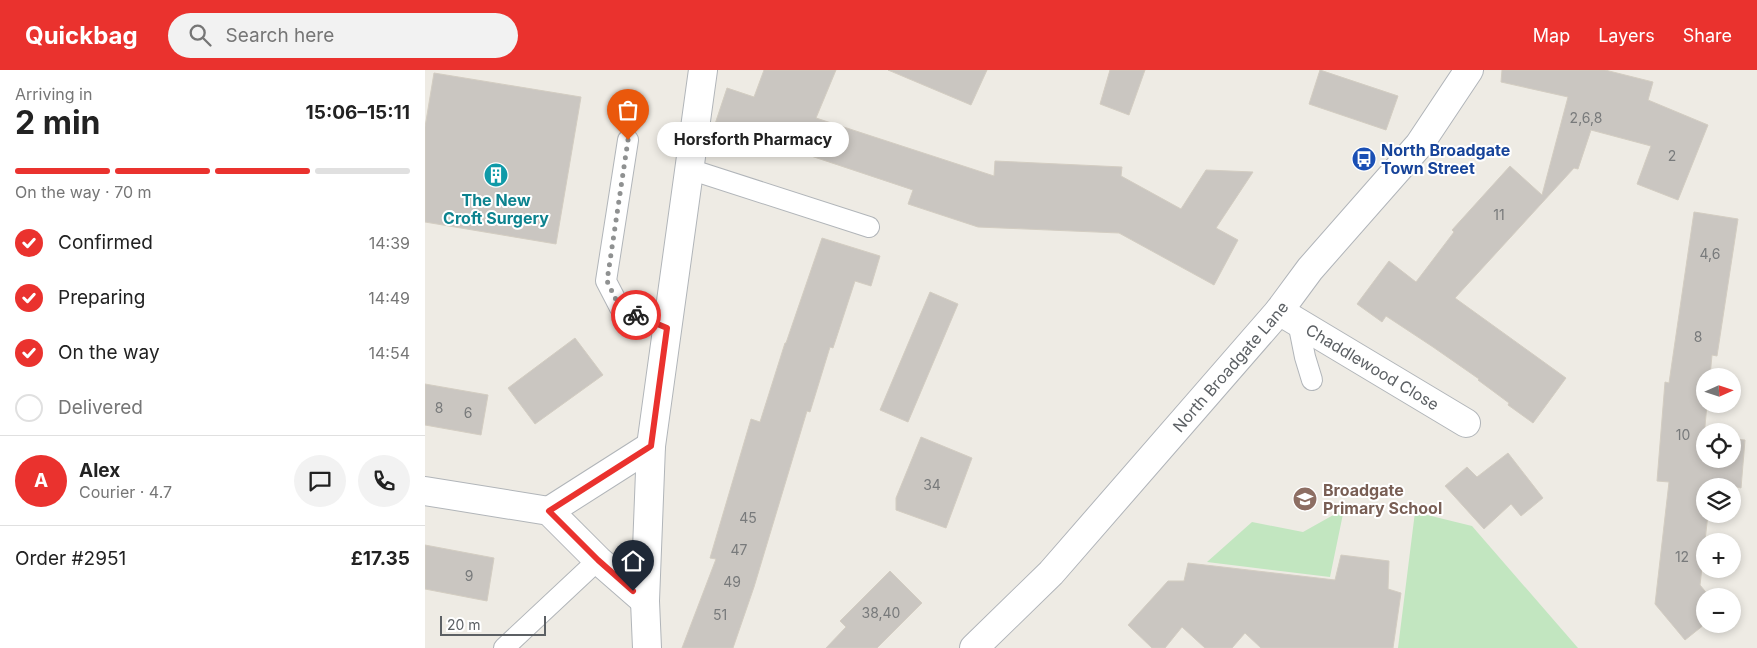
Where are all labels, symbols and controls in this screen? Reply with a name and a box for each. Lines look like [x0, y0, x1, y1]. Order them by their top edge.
search box [168, 13, 518, 58]
text: Quickbag [25, 21, 138, 50]
icon: search [186, 21, 214, 49]
text: Search here [226, 24, 334, 47]
text: Map [1533, 25, 1570, 46]
text: Layers [1598, 25, 1655, 46]
text: Share [1683, 25, 1732, 46]
text: Arriving in [15, 84, 92, 104]
pin [607, 89, 649, 140]
icon: bag [614, 96, 642, 124]
text: 15:06–15:11 [306, 101, 410, 124]
text: 2 min [15, 103, 101, 142]
house number: 2,6,8 [1570, 109, 1602, 126]
callout: Horsforth Pharmacy [658, 122, 851, 158]
text: Horsforth Pharmacy [674, 129, 832, 149]
place label: North Broadgate Town Street [1381, 140, 1510, 178]
bus stop icon: North Broadgate Town Street [1351, 146, 1377, 172]
house number: 2 [1668, 147, 1676, 164]
building icon: The New Croft Surgery [483, 162, 509, 188]
text: On the way · 70 m [15, 182, 152, 202]
place label: The New Croft Surgery [443, 190, 549, 228]
house number: 11 [1493, 206, 1505, 223]
icon: check [15, 229, 43, 257]
text: Confirmed [58, 231, 153, 254]
text: 14:39 [369, 233, 410, 253]
house number: 4,6 [1700, 245, 1720, 262]
icon: check [15, 284, 43, 312]
text: Preparing [58, 286, 145, 309]
text: 14:49 [368, 288, 410, 308]
courier [611, 290, 661, 340]
street label: North Broadgate Lane [1168, 297, 1293, 436]
icon: bike [622, 301, 650, 329]
street label: Chaddlewood Close [1302, 319, 1443, 415]
house number: 8 [1694, 328, 1702, 345]
icon: check [15, 339, 43, 367]
text: On the way [58, 341, 160, 364]
text: 14:54 [368, 343, 410, 363]
north arrow [1696, 368, 1741, 412]
map controls [1696, 368, 1741, 633]
text: Delivered [58, 396, 143, 419]
house number: 8 [435, 399, 443, 416]
house number: 6 [464, 404, 472, 421]
button: locate [1696, 423, 1741, 468]
house number: 10 [1676, 426, 1690, 443]
button: chat [294, 455, 346, 507]
button: phone [358, 455, 410, 507]
text: Alex [79, 459, 120, 482]
text: A [34, 469, 48, 492]
house number: 34 [923, 476, 941, 493]
button: layers [1696, 478, 1741, 523]
place label: Broadgate Primary School [1323, 480, 1442, 518]
text: Courier · 4.7 [79, 482, 172, 502]
school or university icon: Broadgate Primary School [1292, 486, 1318, 512]
house number: 45 [739, 509, 757, 526]
button: + [1696, 533, 1741, 578]
pin [612, 540, 654, 591]
house number: 47 [731, 541, 748, 558]
text: Order #2951 [15, 547, 126, 570]
text: £17.35 [351, 547, 410, 570]
icon: home [619, 547, 647, 575]
house number: 12 [1675, 548, 1689, 565]
house number: 9 [465, 567, 473, 584]
house number: 49 [723, 573, 741, 590]
button: − [1696, 588, 1741, 633]
house number: 38,40 [862, 604, 900, 621]
house number: 51 [713, 606, 727, 623]
scale bar [440, 613, 546, 636]
text: 20 m [447, 616, 481, 633]

